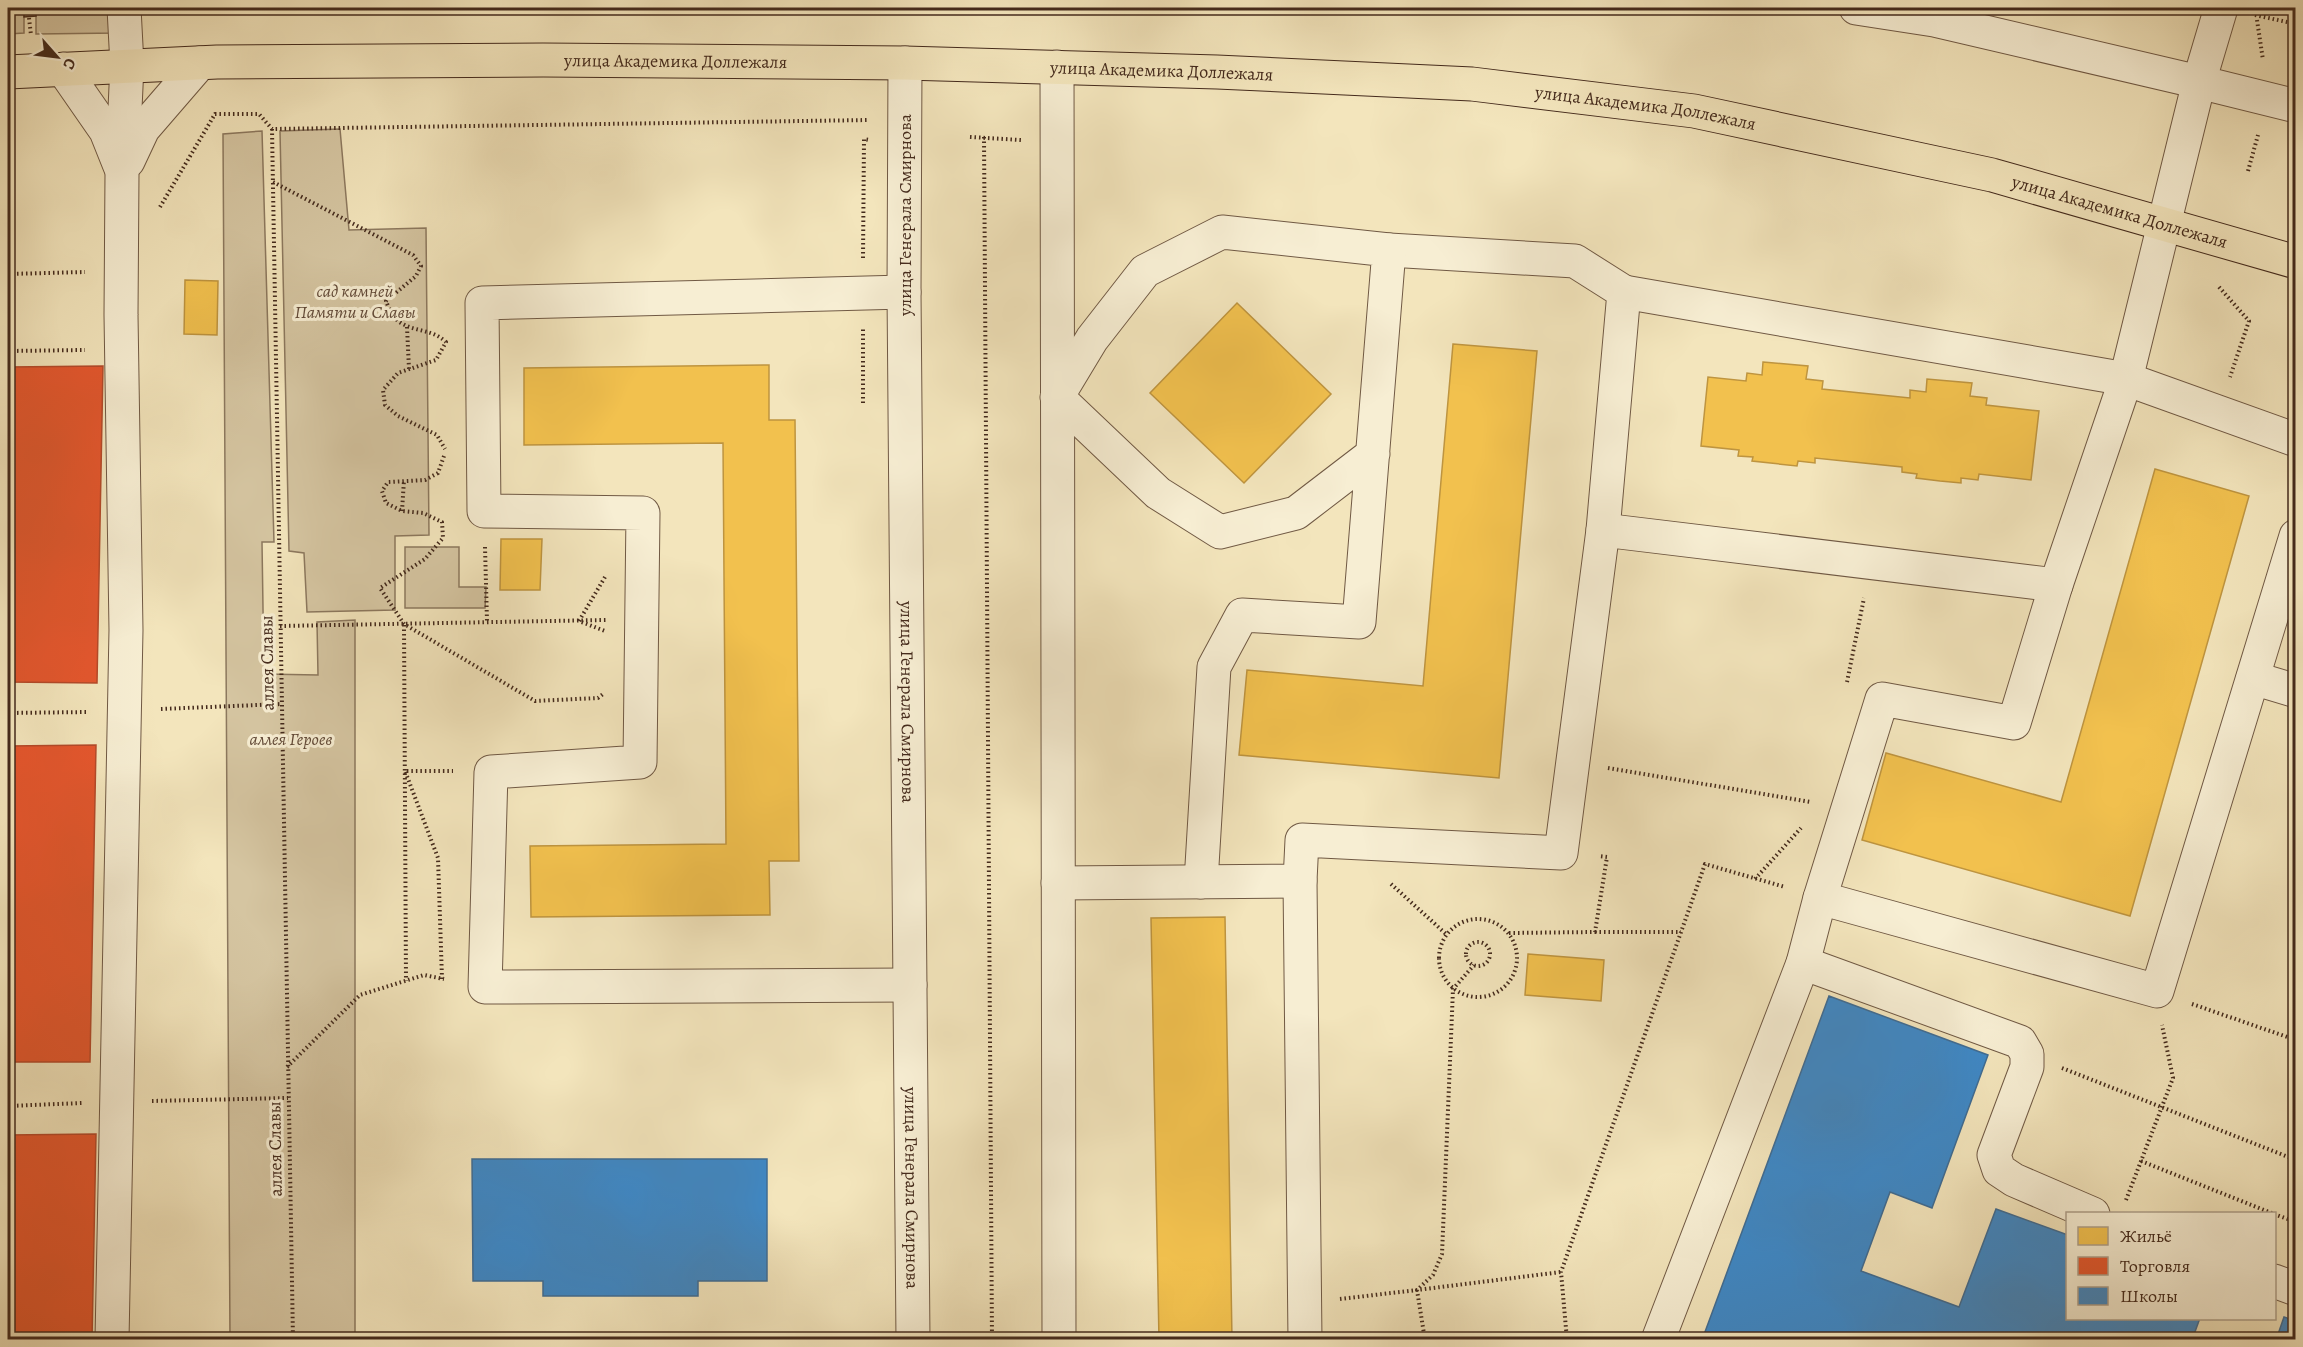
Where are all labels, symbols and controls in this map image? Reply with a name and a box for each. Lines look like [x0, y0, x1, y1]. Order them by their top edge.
north arrow [27, 27, 87, 87]
street label: улица Академика Доллежаля [563, 48, 787, 74]
text: С [57, 54, 81, 73]
street label: улица Академика Доллежаля [1049, 55, 1274, 87]
street label: улица Академика Доллежаля [1533, 80, 1758, 136]
street label: улица Генерала Смирнова [893, 113, 917, 317]
street label: улица Академика Доллежаля [2008, 169, 2230, 254]
park label: сад камней Памяти и Славы [294, 279, 416, 324]
street label: улица Генерала Смирнова [895, 600, 920, 804]
street label: аллея Славы [254, 615, 280, 711]
park label: аллея Героев [250, 727, 332, 751]
street label: улица Генерала Смирнова [899, 1086, 925, 1290]
street label: аллея Славы [262, 1101, 288, 1197]
legend [2066, 1212, 2276, 1320]
text: Жильё [2120, 1224, 2172, 1248]
text: Торговля [2120, 1254, 2190, 1278]
text: Школы [2120, 1284, 2178, 1308]

